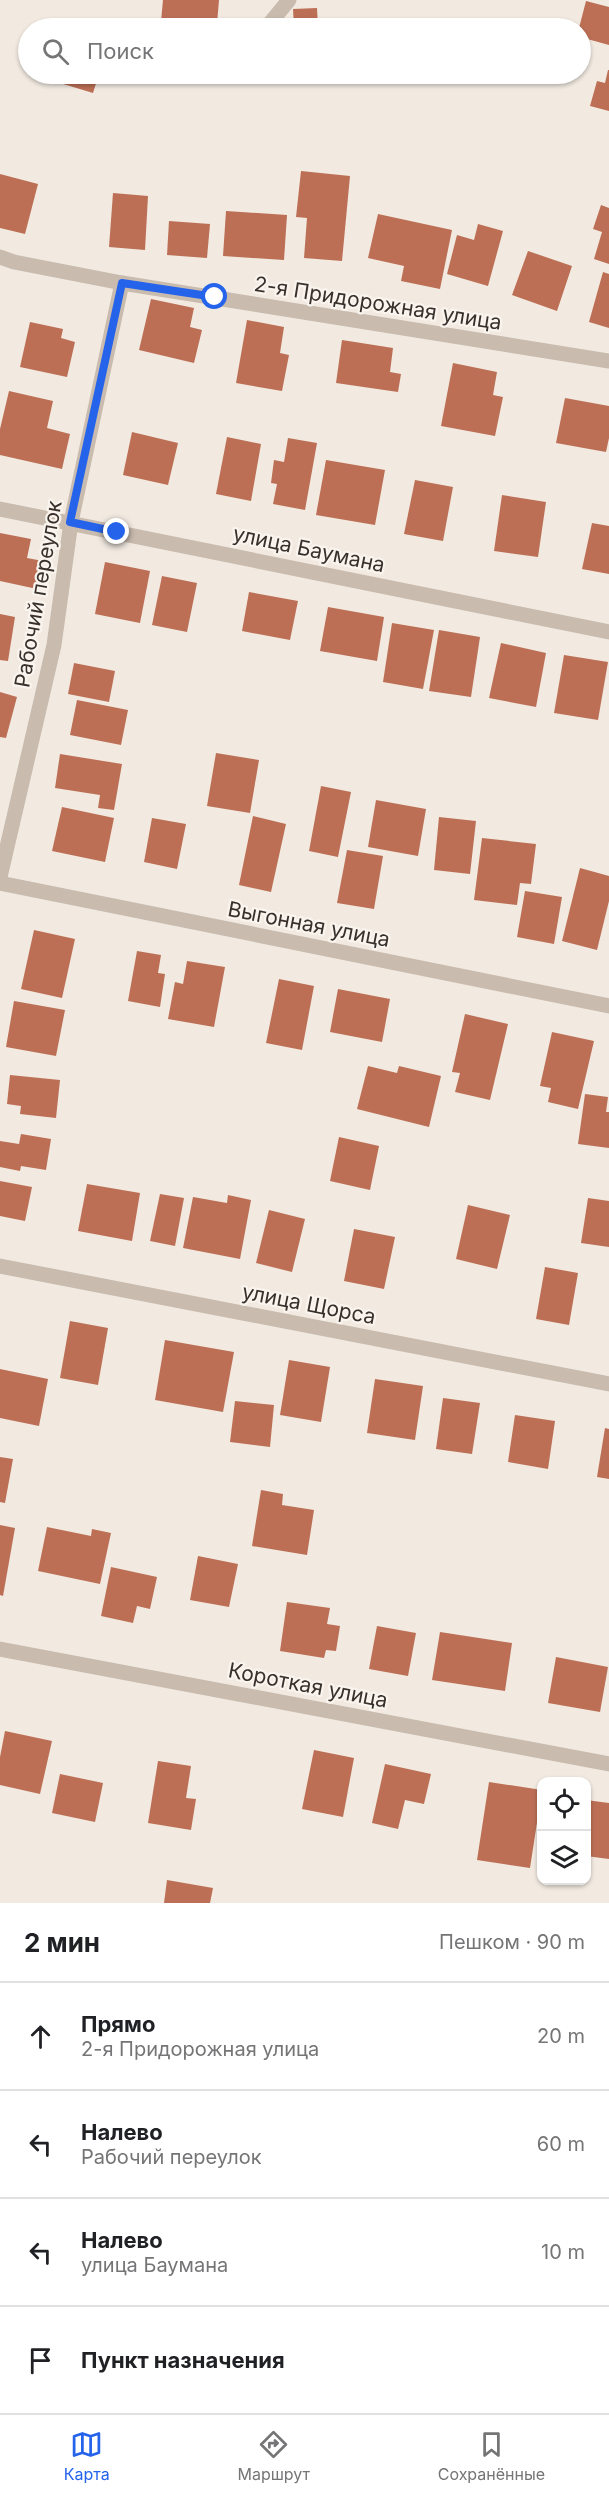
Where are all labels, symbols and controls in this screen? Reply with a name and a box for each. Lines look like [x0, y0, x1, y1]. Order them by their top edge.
search box [18, 18, 591, 84]
icon: search [39, 35, 72, 68]
text: Поиск [87, 38, 154, 64]
street label: 2-я Придорожная улица [253, 271, 503, 335]
route start [201, 283, 227, 309]
street label: Рабочий переулок [9, 498, 67, 689]
route end [103, 518, 129, 544]
street label: улица Баумана [231, 521, 387, 577]
street label: Выгонная улица [226, 896, 392, 952]
street label: улица Щорса [240, 1279, 378, 1329]
street label: Короткая улица [226, 1657, 390, 1713]
map controls [537, 1777, 591, 1885]
button: locate [537, 1777, 591, 1831]
button: layers [537, 1831, 591, 1885]
text: 2 мин [24, 1927, 100, 1958]
text: Пешком · 90 m [439, 1930, 585, 1954]
text: Прямо [81, 2011, 155, 2037]
icon: ahead [24, 2020, 57, 2053]
text: 20 m [537, 2024, 585, 2048]
text: 2-я Придорожная улица [81, 2037, 319, 2061]
text: Налево [81, 2119, 163, 2145]
icon: left [24, 2128, 57, 2161]
text: 60 m [537, 2132, 585, 2156]
text: Рабочий переулок [81, 2145, 261, 2169]
text: Налево [81, 2227, 163, 2253]
icon: left [24, 2236, 57, 2269]
text: 10 m [541, 2240, 585, 2264]
text: улица Баумана [81, 2253, 228, 2277]
icon: arrive [24, 2344, 57, 2377]
text: Пункт назначения [81, 2347, 285, 2373]
tab: Карта [64, 2428, 110, 2484]
tab: Маршрут [237, 2428, 310, 2484]
tab: Сохранённые [438, 2428, 545, 2484]

